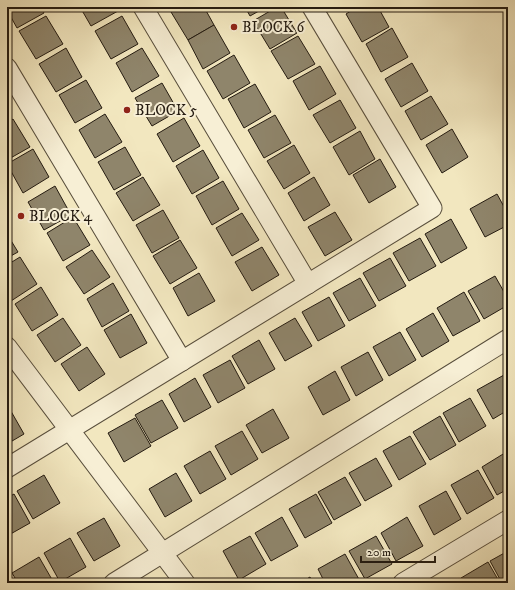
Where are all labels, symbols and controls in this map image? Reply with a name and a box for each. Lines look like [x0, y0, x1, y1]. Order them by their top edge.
place label: BLOCK 6 [242, 18, 306, 37]
marker: BLOCK 6 [229, 22, 239, 32]
place label: BLOCK 5 [135, 101, 198, 120]
marker: BLOCK 5 [122, 105, 132, 115]
place label: BLOCK 4 [29, 207, 93, 226]
marker: BLOCK 4 [16, 211, 26, 221]
scale bar [361, 538, 435, 564]
text: 20 m [367, 545, 391, 560]

